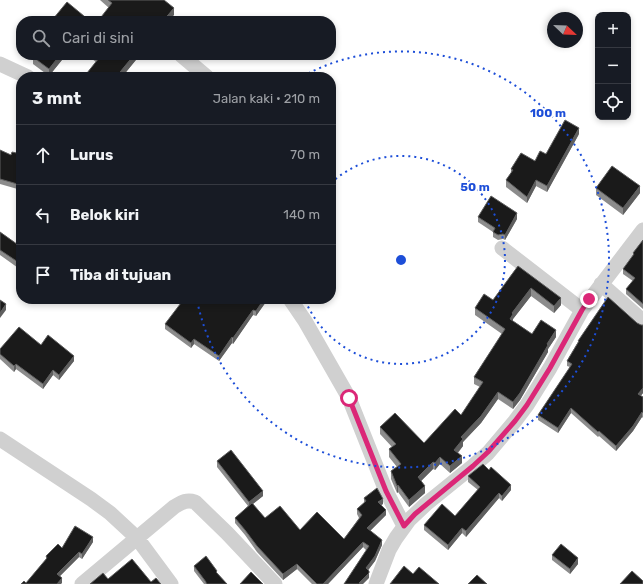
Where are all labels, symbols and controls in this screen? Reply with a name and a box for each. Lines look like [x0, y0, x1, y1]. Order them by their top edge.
north arrow [547, 12, 583, 48]
map controls [595, 12, 631, 120]
button: + [595, 12, 631, 48]
search box [16, 16, 336, 60]
icon: search [30, 27, 52, 49]
text: Cari di sini [62, 29, 134, 47]
button: − [595, 48, 631, 84]
button: locate [595, 84, 631, 120]
text: 3 mnt [32, 88, 81, 108]
text: Jalan kaki · 210 m [213, 91, 320, 106]
text: 100 m [530, 106, 566, 120]
icon: ahead [32, 144, 54, 166]
text: Lurus [70, 146, 113, 164]
text: 70 m [290, 147, 320, 162]
text: 50 m [460, 180, 490, 194]
icon: left [32, 204, 54, 226]
text: Belok kiri [70, 206, 139, 224]
text: 140 m [283, 207, 320, 222]
centre of rings [394, 253, 408, 267]
icon: arrive [32, 264, 54, 286]
text: Tiba di tujuan [70, 266, 171, 284]
route end [580, 290, 598, 308]
route start [340, 389, 358, 407]

